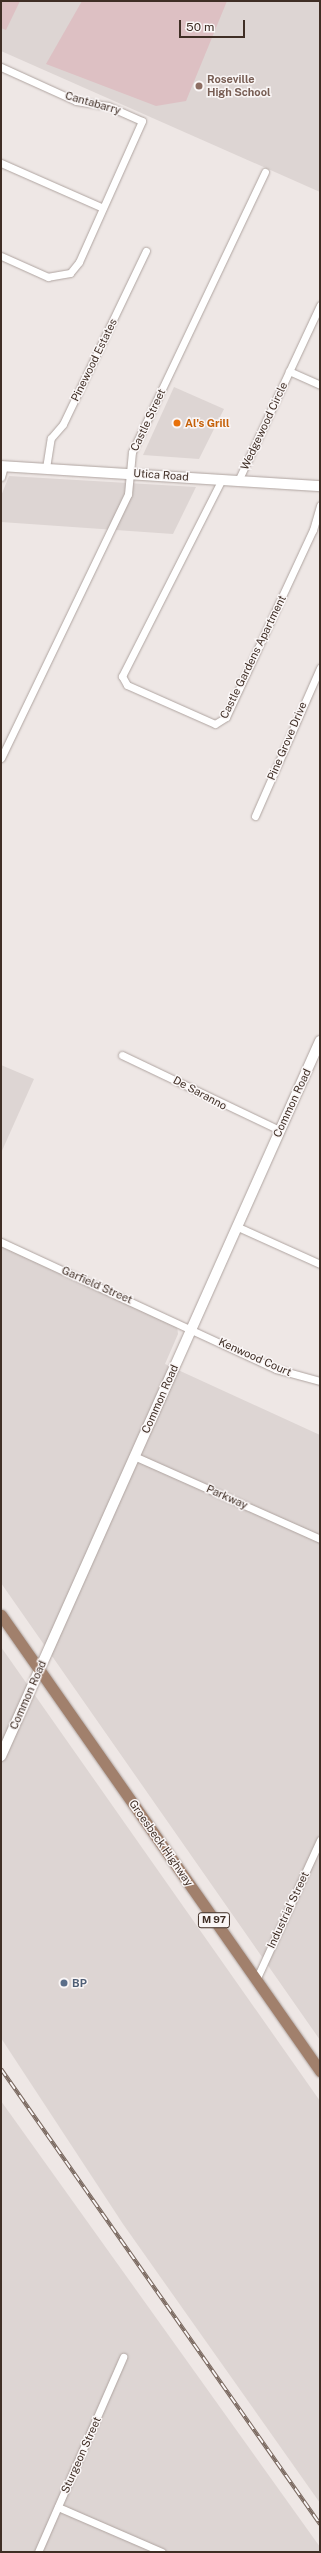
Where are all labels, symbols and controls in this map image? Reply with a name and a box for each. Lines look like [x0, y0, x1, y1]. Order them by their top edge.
scale bar [181, 12, 247, 38]
text: 50 m [186, 20, 214, 34]
place label: Roseville High School [207, 73, 271, 99]
marker: Roseville High School [194, 81, 204, 91]
street label: Cantabarry [64, 89, 122, 117]
street label: Pinewood Estates [68, 316, 120, 404]
street label: Wedgewood Circle [238, 380, 290, 472]
street label: Castle Street [128, 387, 168, 453]
place label: Al's Grill [185, 416, 230, 430]
marker: Al's Grill [172, 418, 182, 428]
street label: Utica Road [133, 466, 189, 484]
street label: Castle Gardens Apartment [217, 593, 289, 721]
street label: Pine Grove Drive [264, 700, 310, 782]
street label: Common Road [270, 1067, 314, 1139]
street label: De Saranno [171, 1073, 229, 1113]
street label: Garfield Street [60, 1264, 134, 1306]
street label: Kenwood Court [217, 1335, 293, 1379]
street label: Common Road [139, 1362, 181, 1436]
street label: Parkway [204, 1482, 250, 1512]
street label: Common Road [7, 1658, 49, 1732]
street label: Groesbeck Highway [126, 1797, 196, 1889]
street label: Industrial Street [264, 1869, 312, 1951]
road number: M 97 [197, 1912, 231, 1928]
place label: BP [72, 1976, 87, 1990]
marker: BP [59, 1978, 69, 1988]
street label: Sturgeon Street [58, 2415, 104, 2495]

